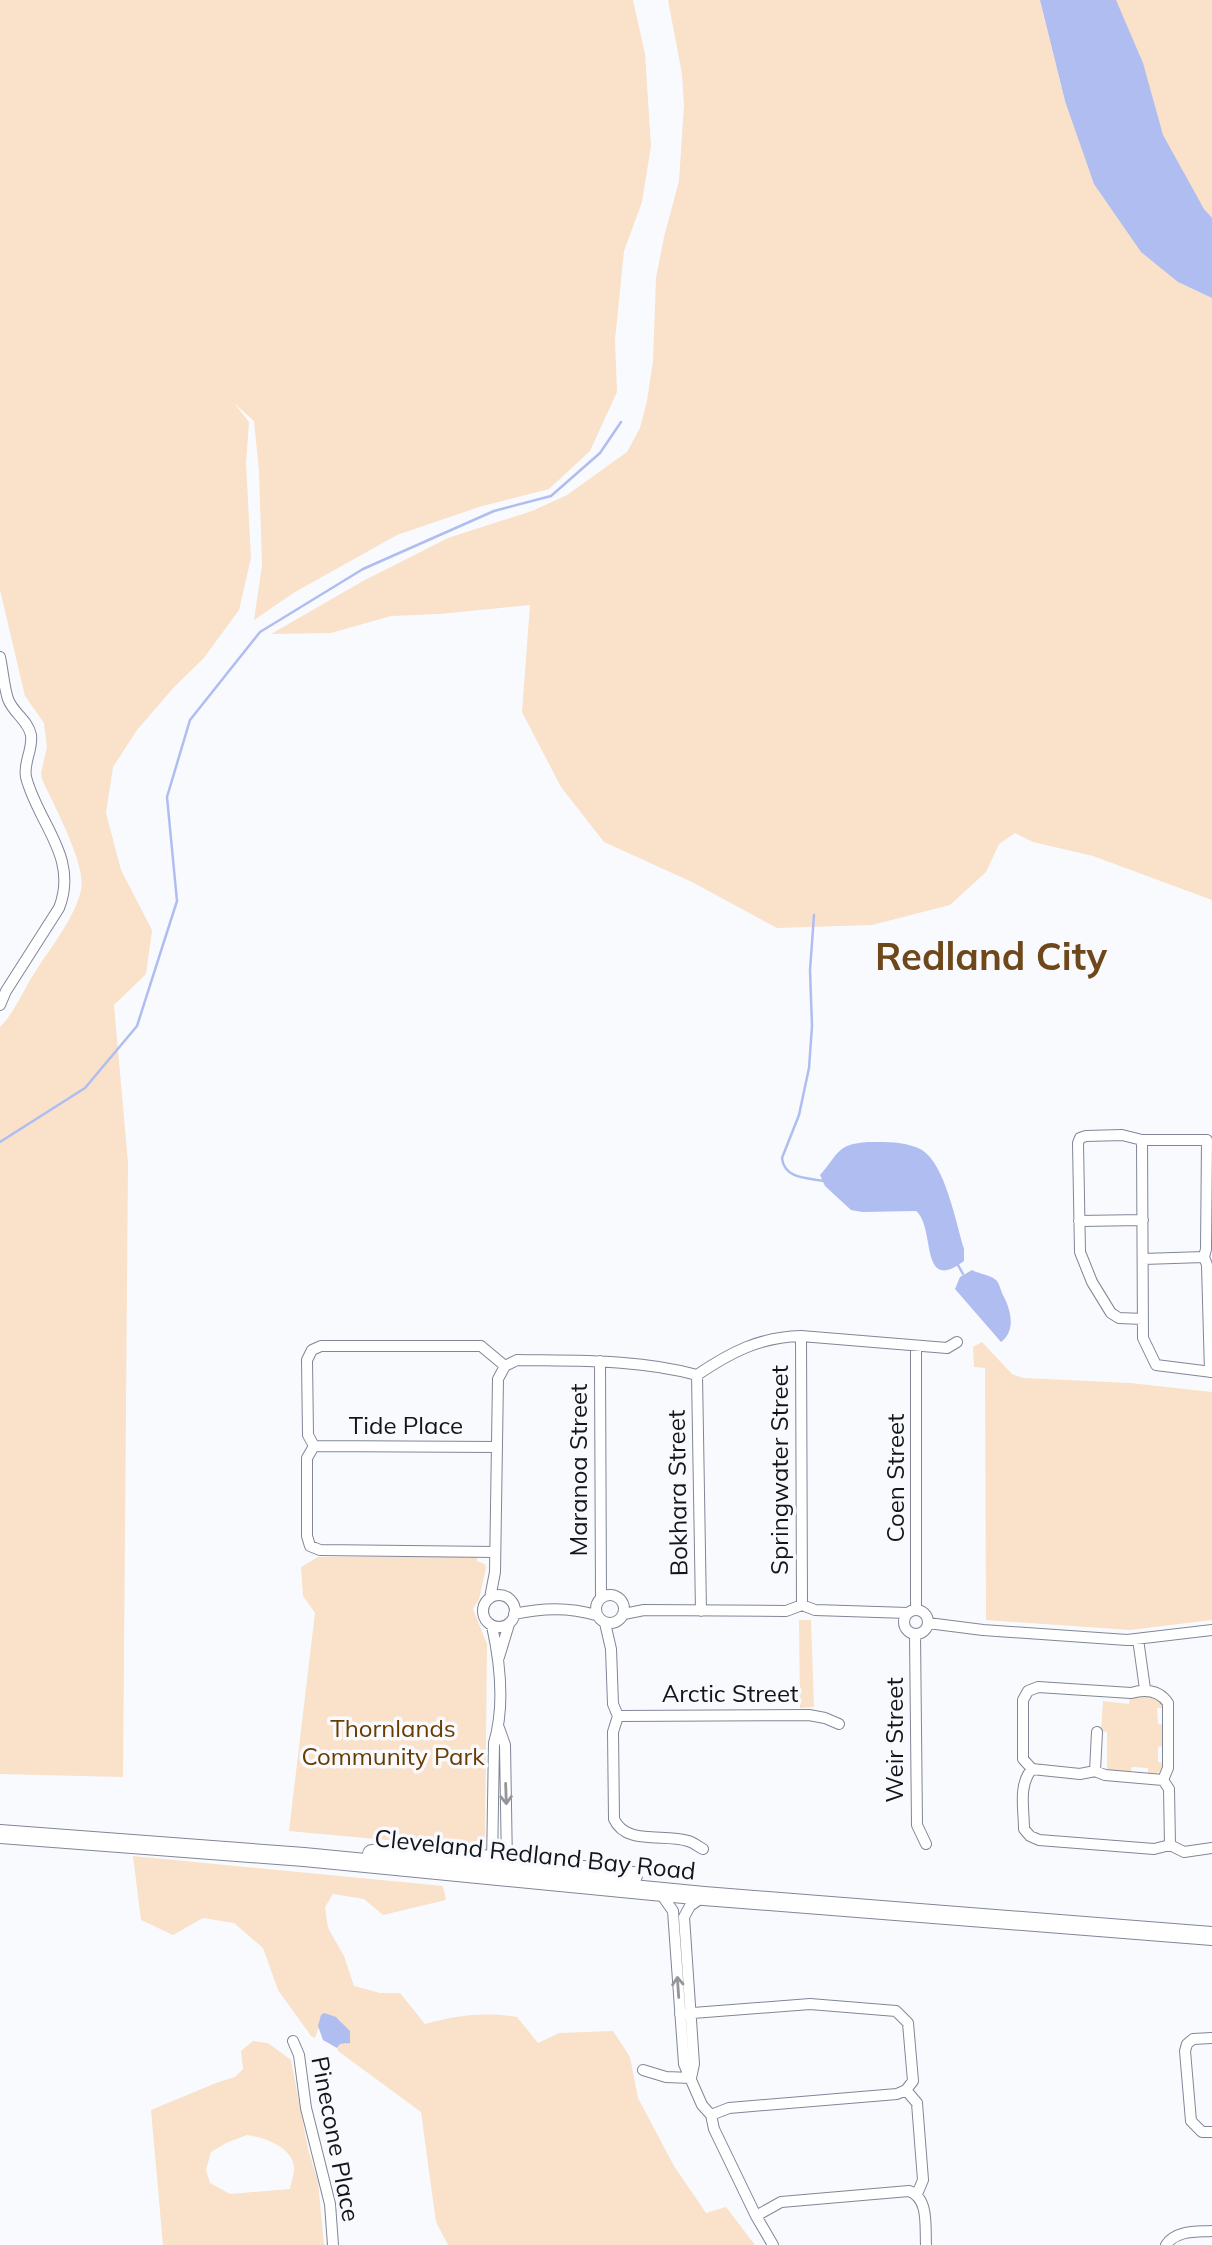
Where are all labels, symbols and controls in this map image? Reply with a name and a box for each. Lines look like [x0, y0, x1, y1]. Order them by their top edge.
district label: Redland City [875, 932, 1107, 980]
street label: Springwater Street [764, 1365, 794, 1575]
street label: Maranoa Street [563, 1384, 593, 1556]
street label: Tide Place [349, 1410, 463, 1440]
street label: Bokhara Street [661, 1410, 693, 1577]
street label: Coen Street [880, 1413, 910, 1543]
street label: Weir Street [879, 1677, 909, 1803]
street label: Arctic Street [662, 1678, 798, 1708]
park label: Thornlands Community Park [301, 1713, 485, 1771]
one-way arrow [499, 1782, 513, 1805]
street label: Cleveland Redland Bay Road [373, 1822, 697, 1886]
one-way arrow [671, 1976, 684, 1998]
street label: Pinecone Place [305, 2054, 367, 2224]

